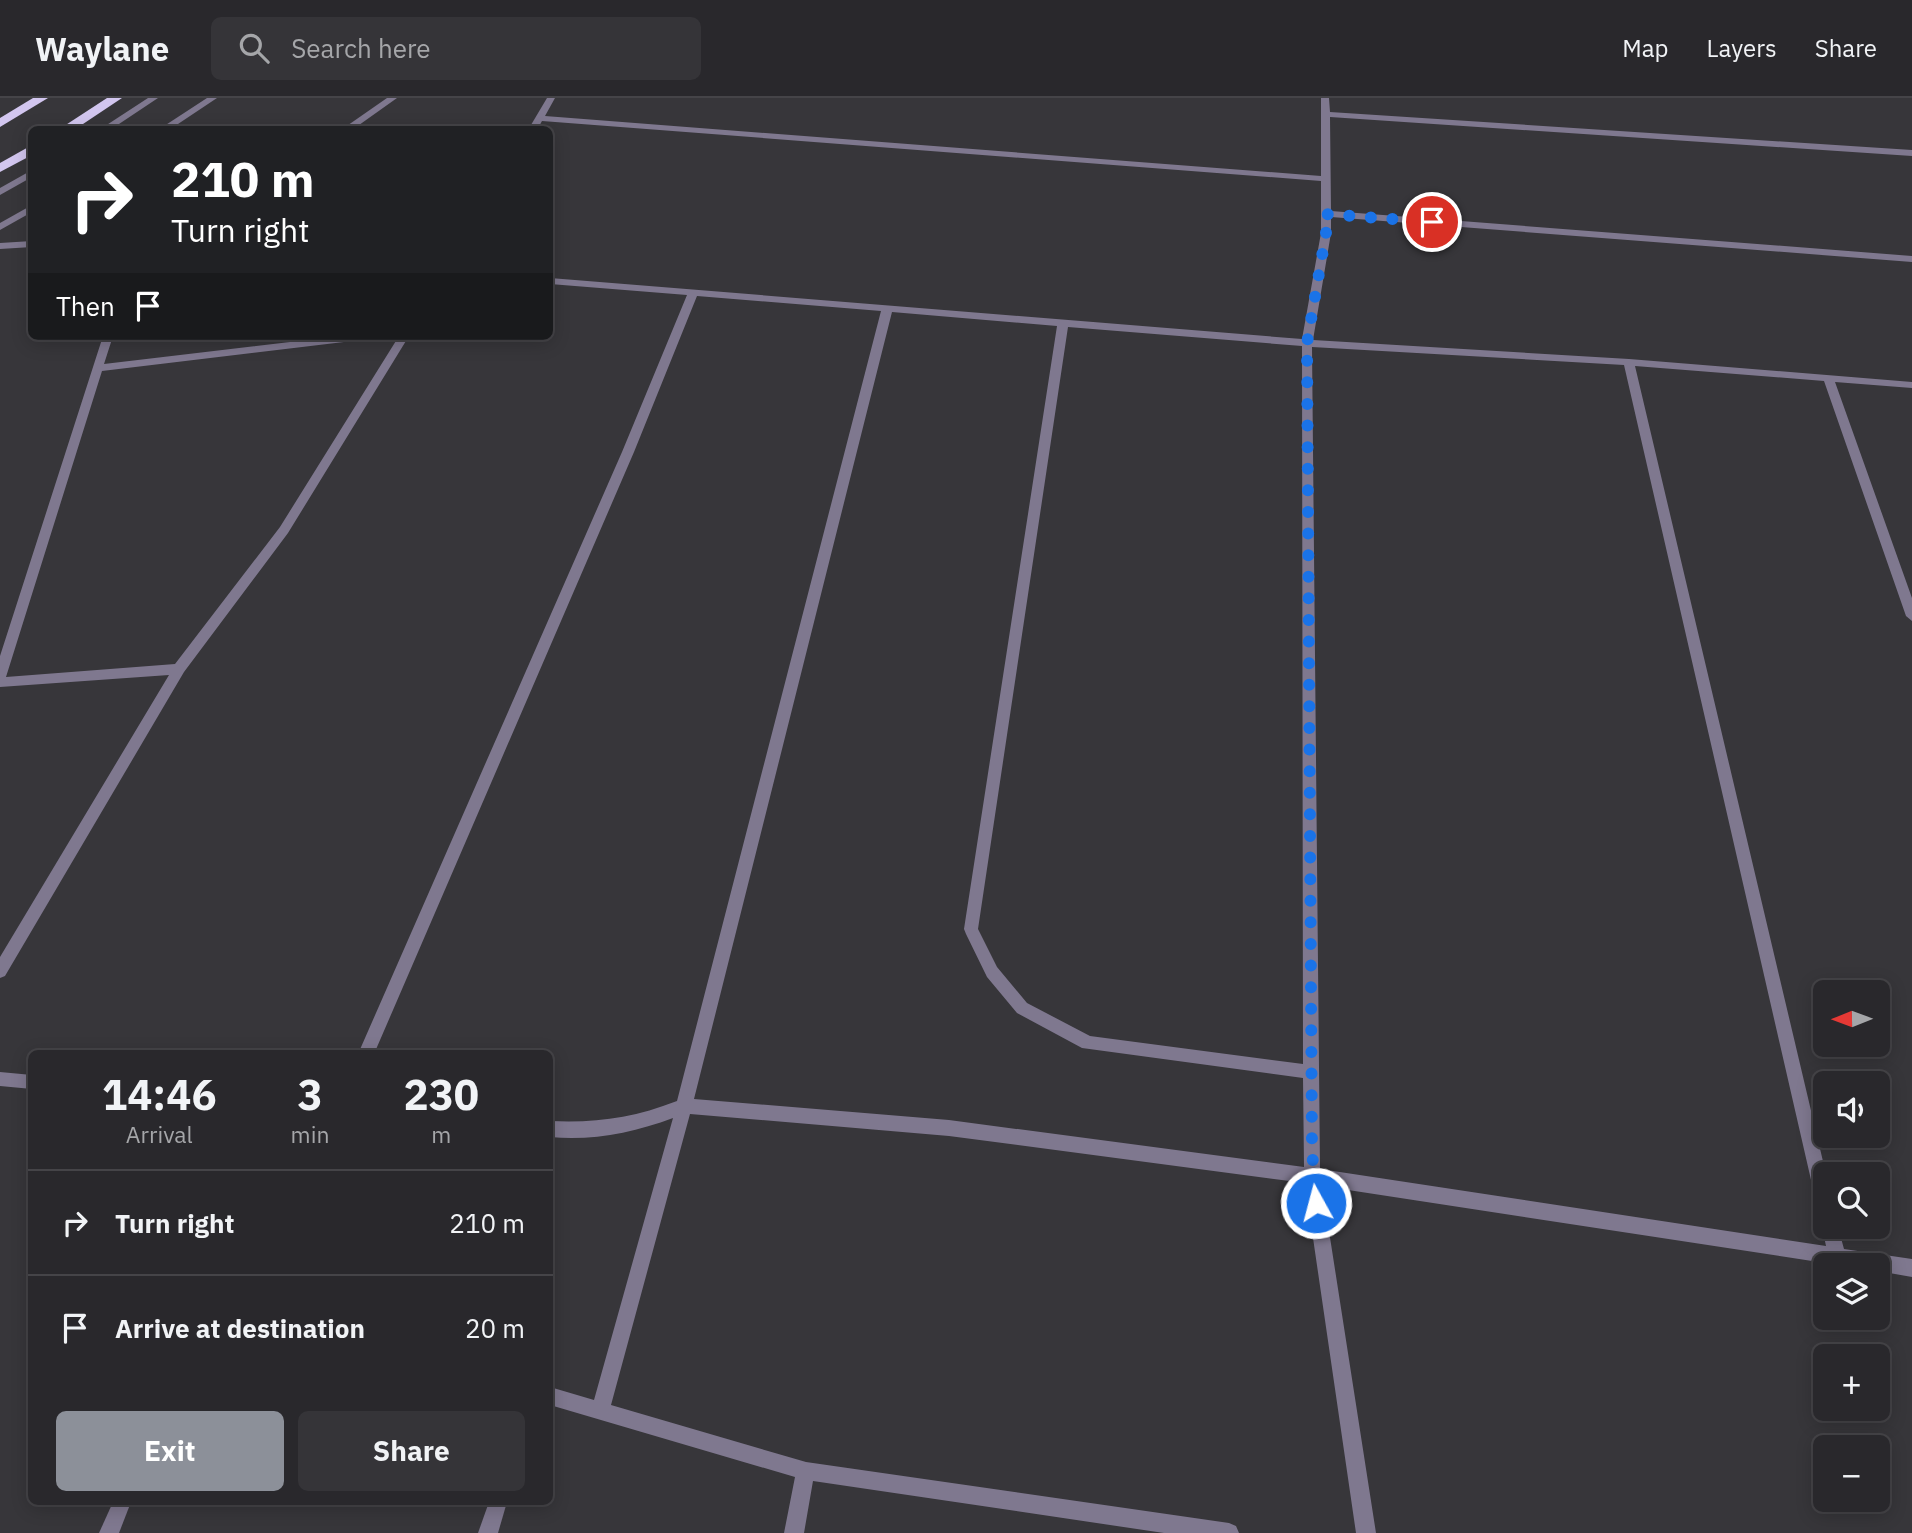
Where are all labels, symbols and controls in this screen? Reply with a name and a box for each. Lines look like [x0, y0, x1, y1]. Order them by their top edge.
search box [211, 17, 701, 80]
text: Waylane [35, 27, 169, 70]
icon: search [235, 29, 273, 67]
text: Search here [291, 31, 431, 65]
text: Map [1622, 32, 1669, 64]
text: Layers [1707, 32, 1777, 64]
text: Share [1815, 32, 1877, 64]
text: 210 m [171, 147, 315, 210]
icon: right [56, 154, 147, 245]
pin [1402, 192, 1462, 252]
icon: arrive [1413, 203, 1451, 241]
text: Turn right [171, 209, 309, 251]
icon: arrive [129, 287, 167, 325]
text: Then [56, 289, 115, 323]
north arrow [1813, 980, 1890, 1057]
map controls [1813, 980, 1890, 1512]
text: 14:46 [102, 1067, 217, 1122]
text: 3 [297, 1067, 323, 1122]
text: 230 [403, 1067, 479, 1122]
button: sound [1813, 1071, 1890, 1148]
text: Arrival [126, 1119, 193, 1149]
text: min [291, 1119, 329, 1149]
text: m [431, 1119, 451, 1149]
button: search [1813, 1162, 1890, 1239]
position arrow [1279, 1166, 1353, 1240]
icon: right [56, 1204, 94, 1242]
text: Turn right [115, 1206, 234, 1240]
text: 210 m [449, 1206, 525, 1240]
button: layers [1813, 1253, 1890, 1330]
icon: arrive [56, 1309, 94, 1347]
text: Arrive at destination [115, 1311, 365, 1345]
text: 20 m [465, 1311, 525, 1345]
button: + [1813, 1344, 1890, 1421]
button: Exit [56, 1411, 284, 1491]
button: Share [298, 1411, 525, 1491]
button: − [1813, 1435, 1890, 1512]

